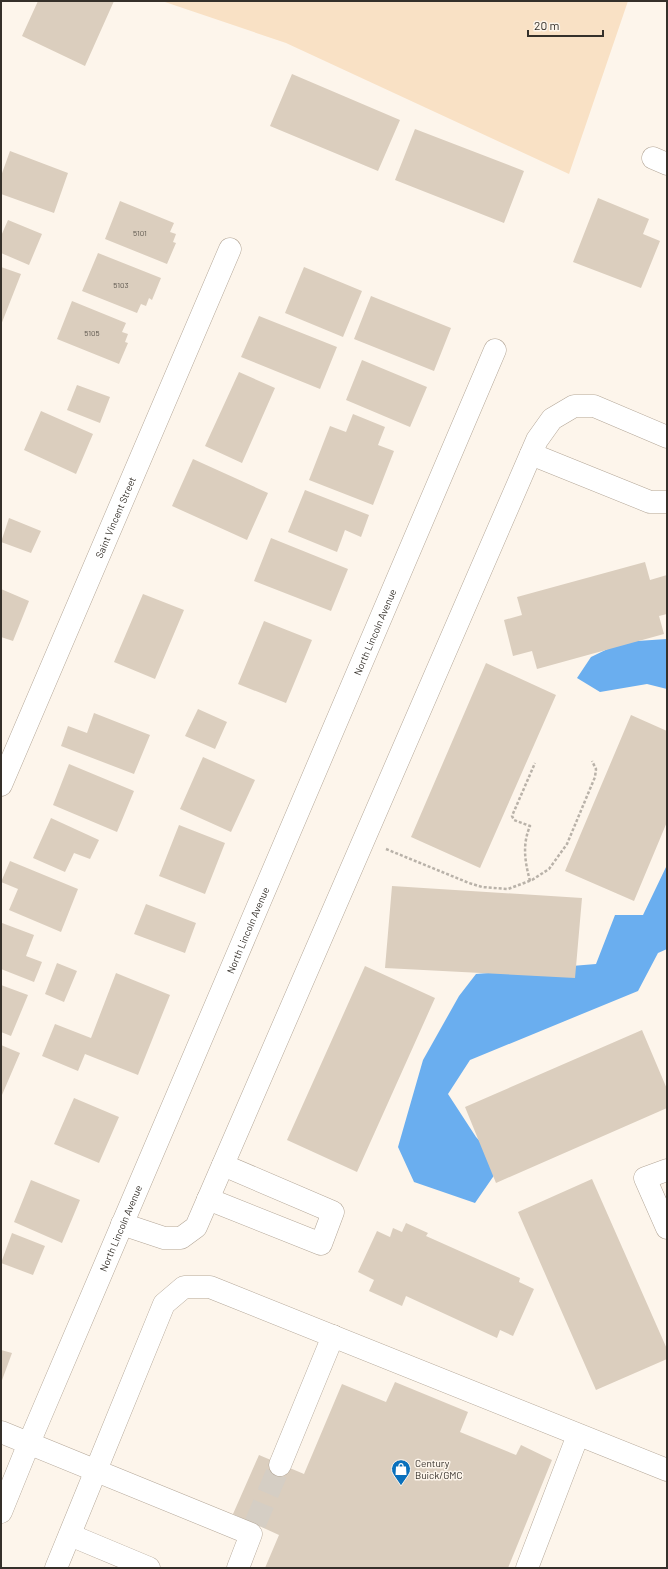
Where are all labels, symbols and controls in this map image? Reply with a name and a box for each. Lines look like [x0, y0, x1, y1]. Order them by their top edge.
scale bar [528, 12, 603, 38]
text: 20 m [534, 18, 560, 32]
house number: 5101 [133, 228, 147, 238]
house number: 5103 [113, 280, 129, 290]
house number: 5105 [84, 328, 100, 338]
street label: Saint Vincent Street [93, 475, 138, 560]
street label: North Lincoln Avenue [351, 587, 398, 677]
street label: North Lincoln Avenue [224, 885, 271, 975]
street label: North Lincoln Avenue [97, 1183, 144, 1273]
place label: Century Buick/GMC [415, 1457, 463, 1481]
shop icon: Century Buick/GMC [390, 1458, 412, 1486]

